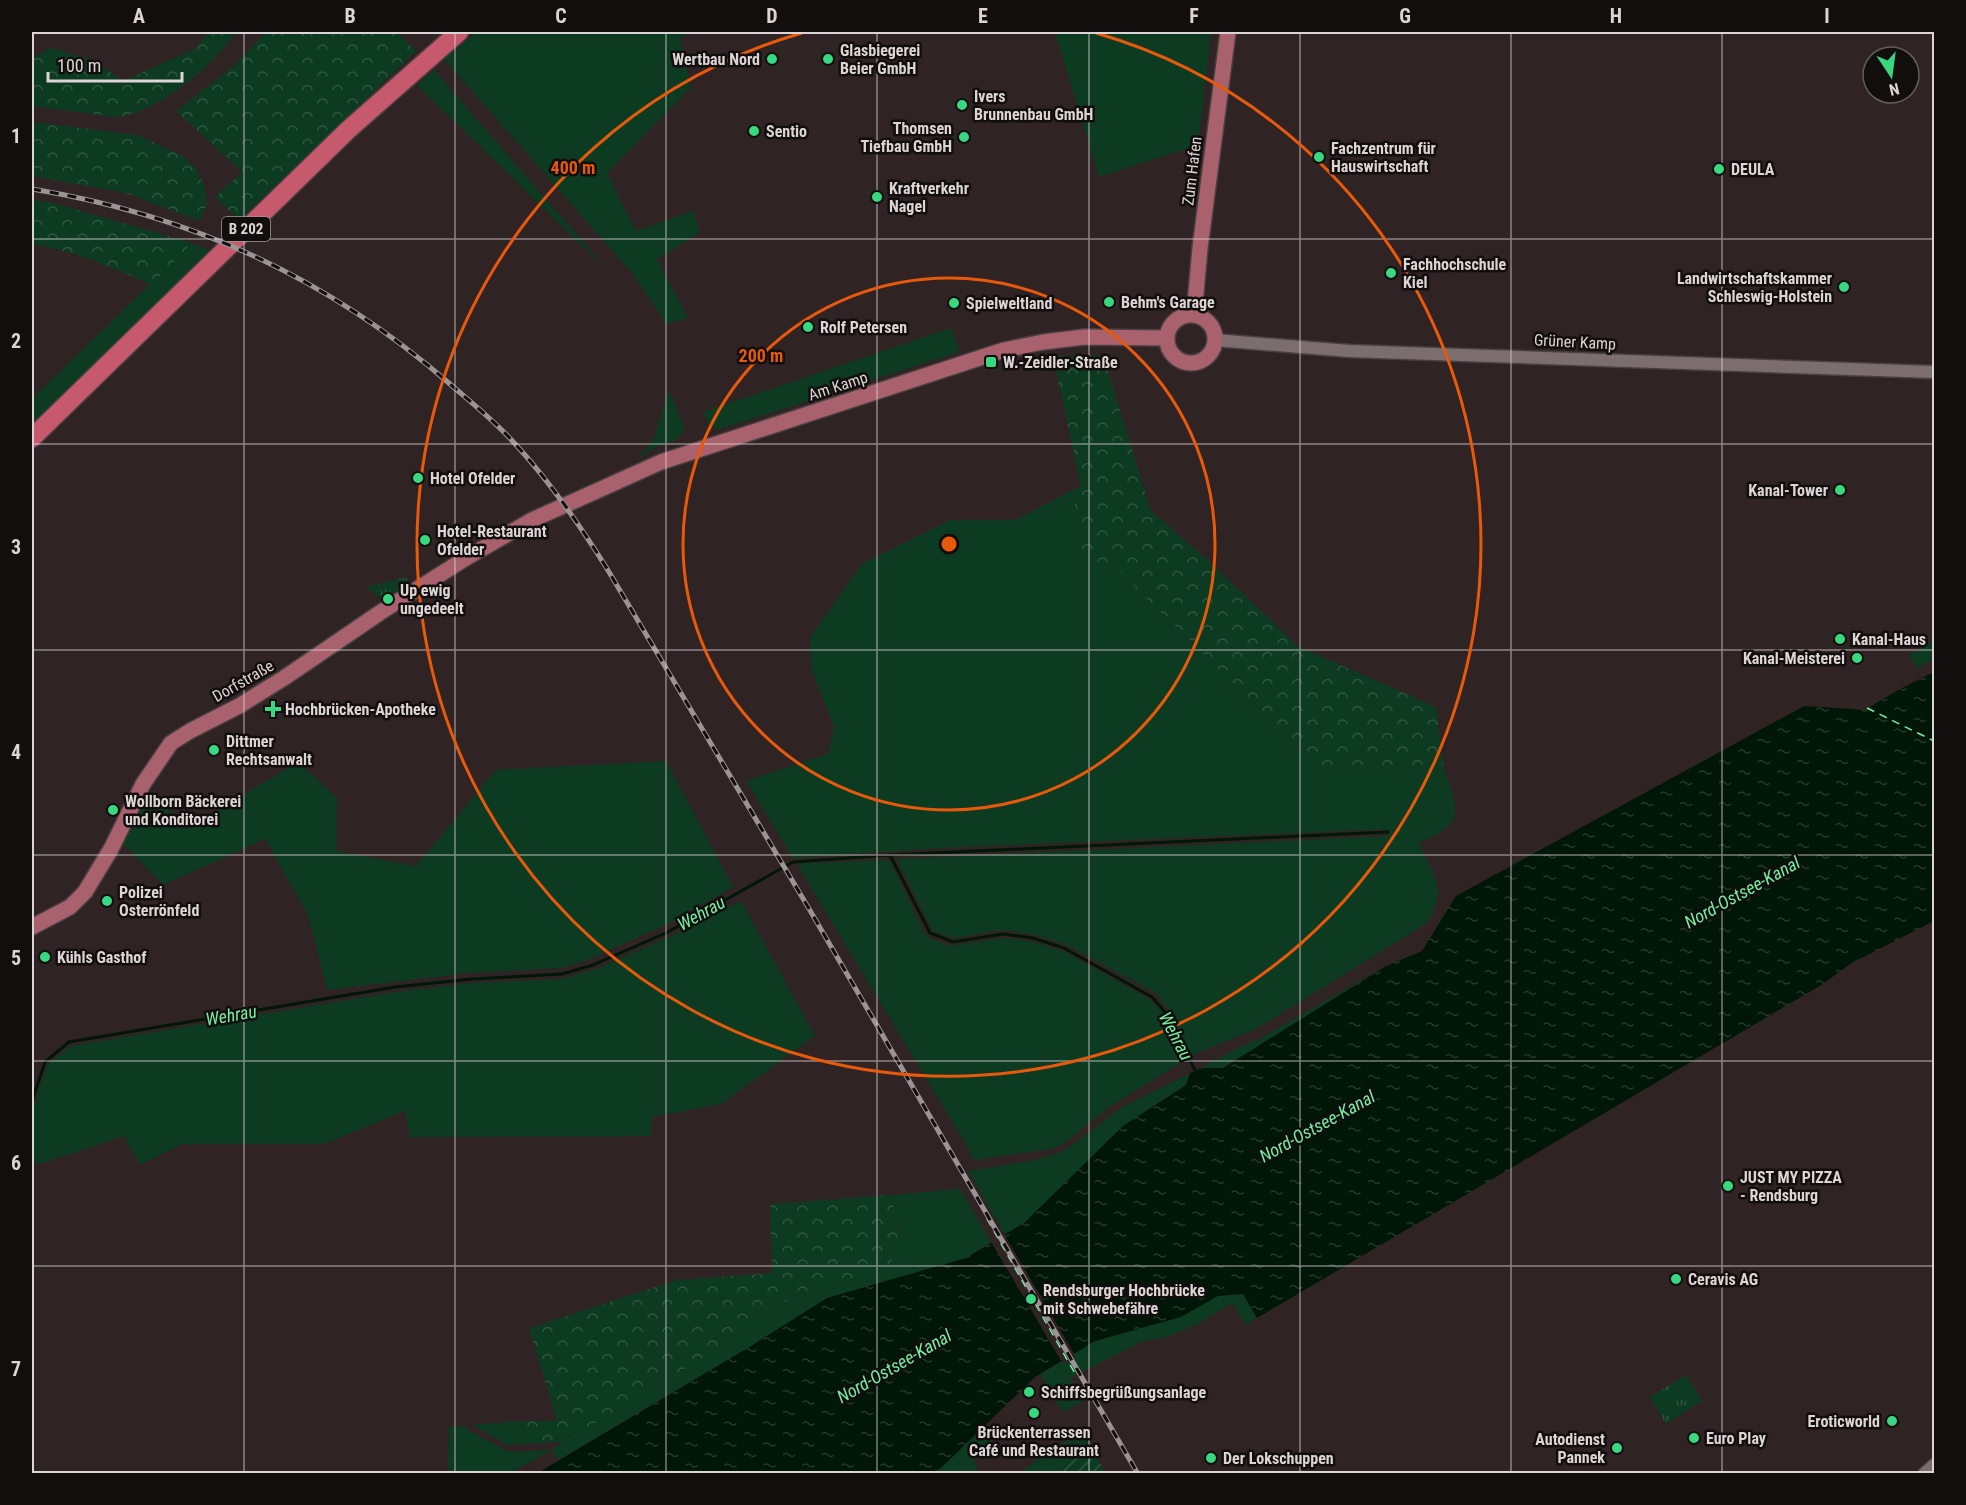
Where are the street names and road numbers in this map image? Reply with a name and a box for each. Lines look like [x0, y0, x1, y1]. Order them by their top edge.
street label: Zum Hafen [1178, 135, 1206, 207]
road number: B 202 [222, 217, 270, 241]
street label: Grüner Kamp [1533, 330, 1617, 354]
street label: Am Kamp [806, 367, 870, 405]
street label: Dorfstraße [209, 656, 277, 706]

